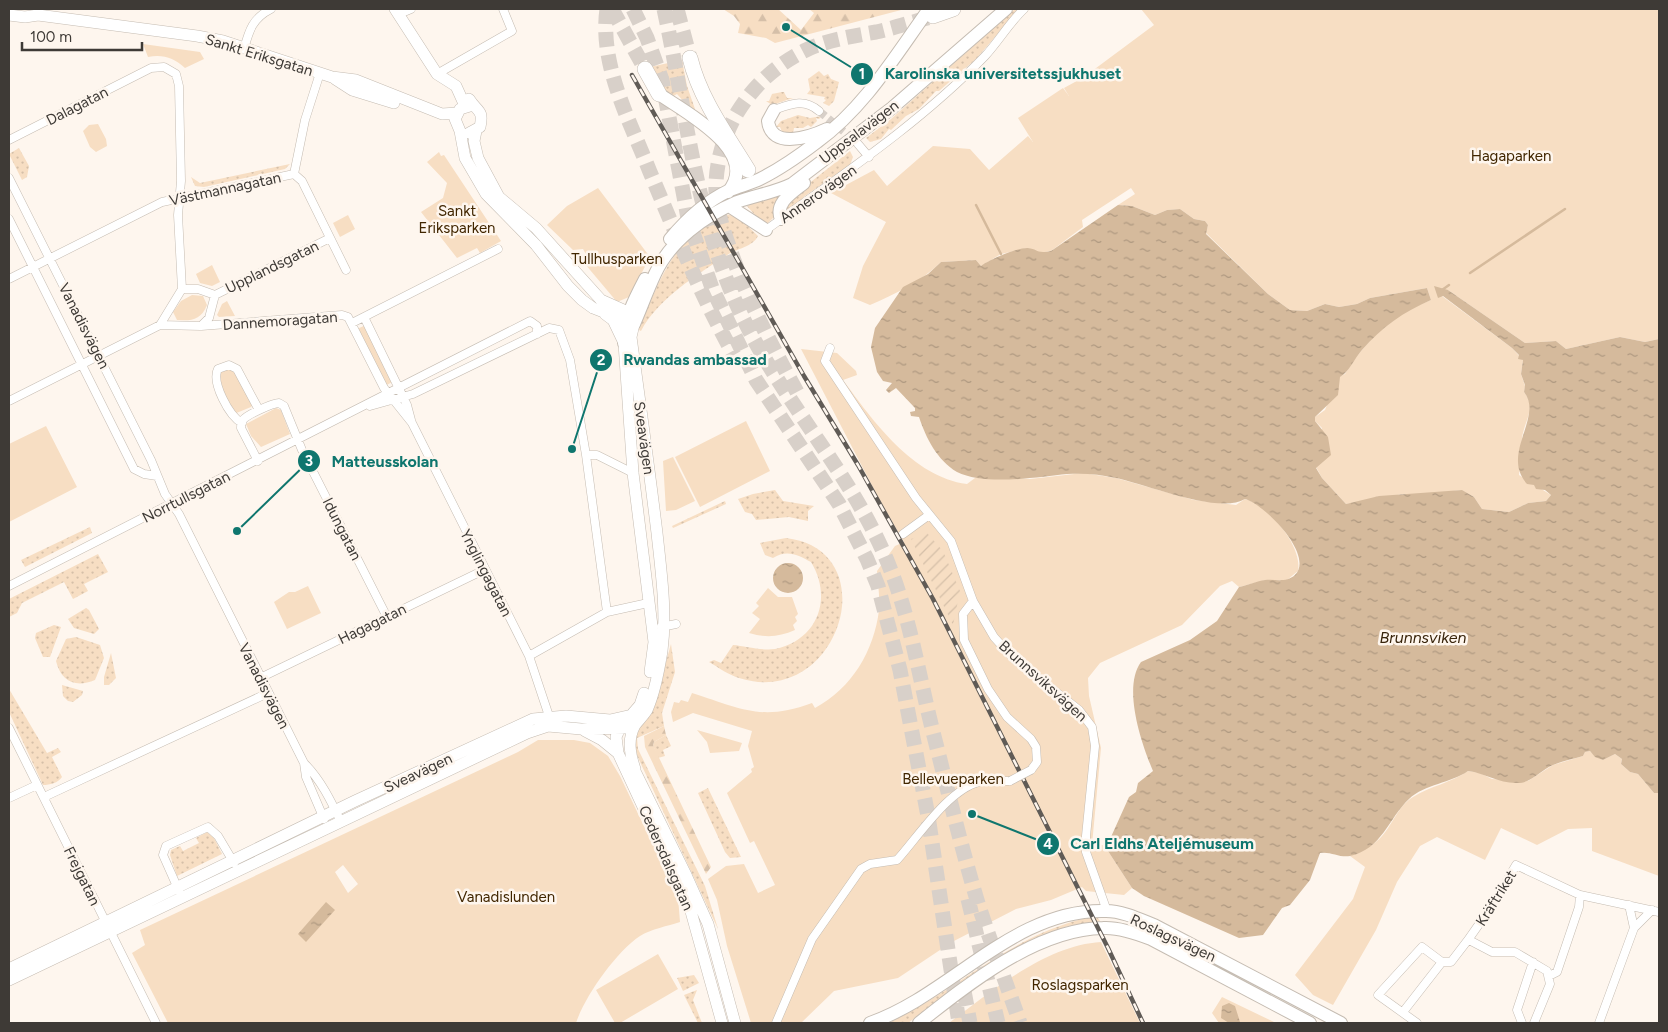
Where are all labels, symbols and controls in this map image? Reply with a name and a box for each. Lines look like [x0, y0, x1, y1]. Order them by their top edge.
scale bar [22, 20, 142, 52]
text: 100 m [30, 28, 72, 46]
street label: Sankt Eriksgatan [203, 30, 315, 80]
callout: Karolinska universitetssjukhuset [850, 58, 1131, 89]
text: Karolinska universitetssjukhuset [885, 64, 1121, 83]
text: 1 [859, 65, 865, 83]
street label: Dalagatan [43, 83, 111, 129]
street label: Uppsalavägen [816, 96, 902, 168]
park label: Hagaparken [1471, 147, 1551, 165]
street label: Annerovägen [776, 161, 860, 227]
street label: Västmannagatan [168, 168, 282, 210]
park label: Sankt Eriksparken [419, 202, 495, 237]
street label: Upplandsgatan [222, 237, 322, 297]
park label: Tullhusparken [571, 250, 663, 268]
street label: Vanadisvägen [55, 280, 113, 372]
street label: Dannemoragatan [222, 308, 338, 334]
callout: Rwandas ambassad [588, 344, 777, 375]
text: Rwandas ambassad [623, 350, 767, 369]
text: 2 [597, 351, 606, 369]
street label: Sveavägen [630, 400, 658, 476]
callout: Matteusskolan [297, 445, 448, 476]
text: 3 [305, 452, 313, 470]
text: Matteusskolan [332, 452, 438, 471]
street label: Norrtullsgatan [139, 467, 233, 527]
street label: Idungatan [319, 495, 365, 563]
street label: Ynglingagatan [456, 526, 516, 620]
street label: Hagagatan [335, 600, 409, 648]
water label: Brunnsviken [1380, 628, 1466, 647]
street label: Brunnsviksvägen [995, 637, 1091, 725]
street label: Vanadisvägen [235, 640, 293, 732]
street label: Sveavägen [381, 749, 455, 797]
park label: Bellevueparken [902, 770, 1004, 788]
street label: Cedersdalsgatan [635, 803, 697, 913]
callout: Carl Eldhs Ateljémuseum [1035, 828, 1264, 859]
text: Carl Eldhs Ateljémuseum [1070, 834, 1254, 853]
text: 4 [1043, 835, 1053, 853]
street label: Frejgatan [60, 844, 104, 908]
street label: Kräftriket [1472, 866, 1520, 929]
park label: Vanadislunden [457, 888, 555, 906]
street label: Roslagsvägen [1127, 910, 1219, 966]
park label: Roslagsparken [1031, 976, 1129, 994]

